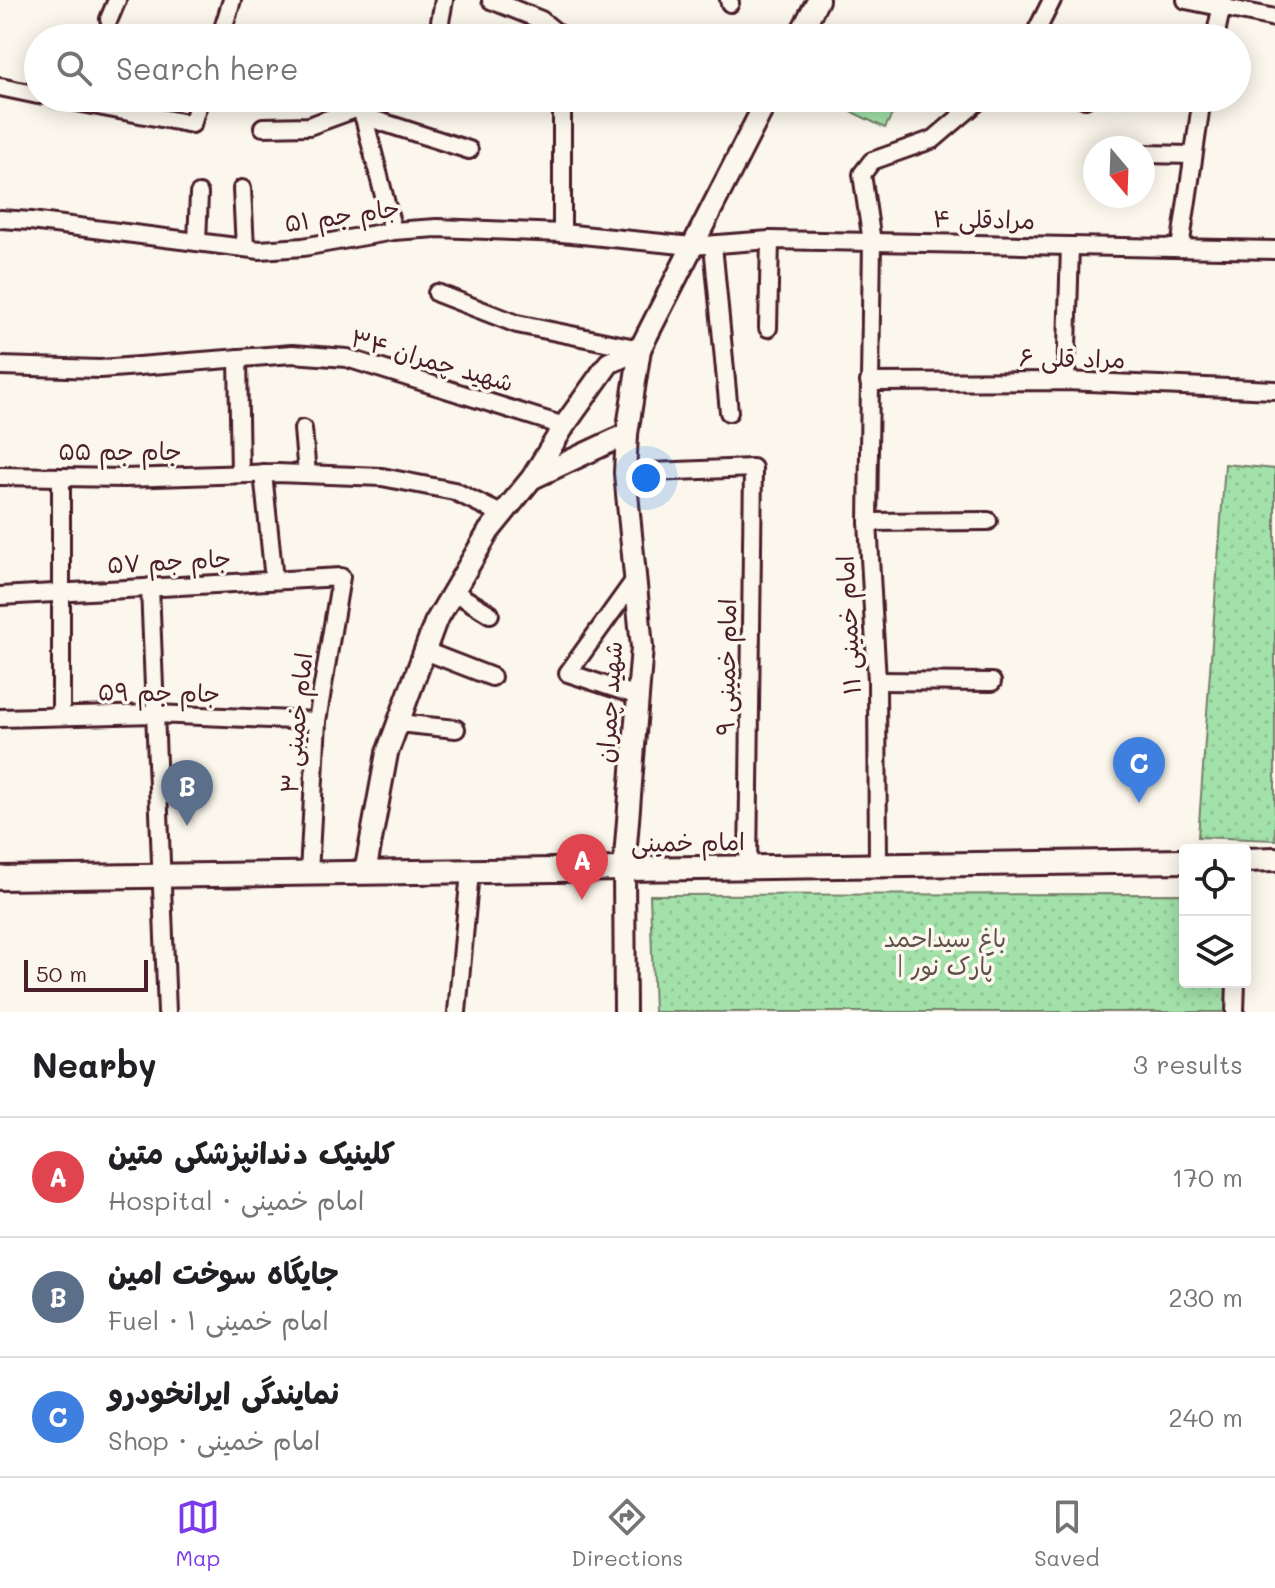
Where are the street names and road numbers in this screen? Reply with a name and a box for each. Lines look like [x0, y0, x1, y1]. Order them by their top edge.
street label: جام جم ۵۱ [282, 191, 402, 242]
street label: مرادقلی ۴ [933, 202, 1035, 236]
street label: شهید چمران ۳۴ [347, 322, 517, 398]
street label: مراد قلی ۶ [1019, 341, 1125, 375]
street label: جام جم ۵۵ [58, 435, 182, 470]
street label: جام جم ۵۷ [106, 542, 232, 583]
street label: امام خمینی ۱۱ [828, 554, 871, 695]
street label: امام خمینی ۹ [709, 598, 746, 736]
street label: شهید چمران [589, 640, 629, 764]
street label: امام خمینی ۳ [273, 651, 322, 795]
street label: جام جم ۵۹ [98, 675, 220, 712]
street label: امام خمینی [631, 825, 745, 862]

